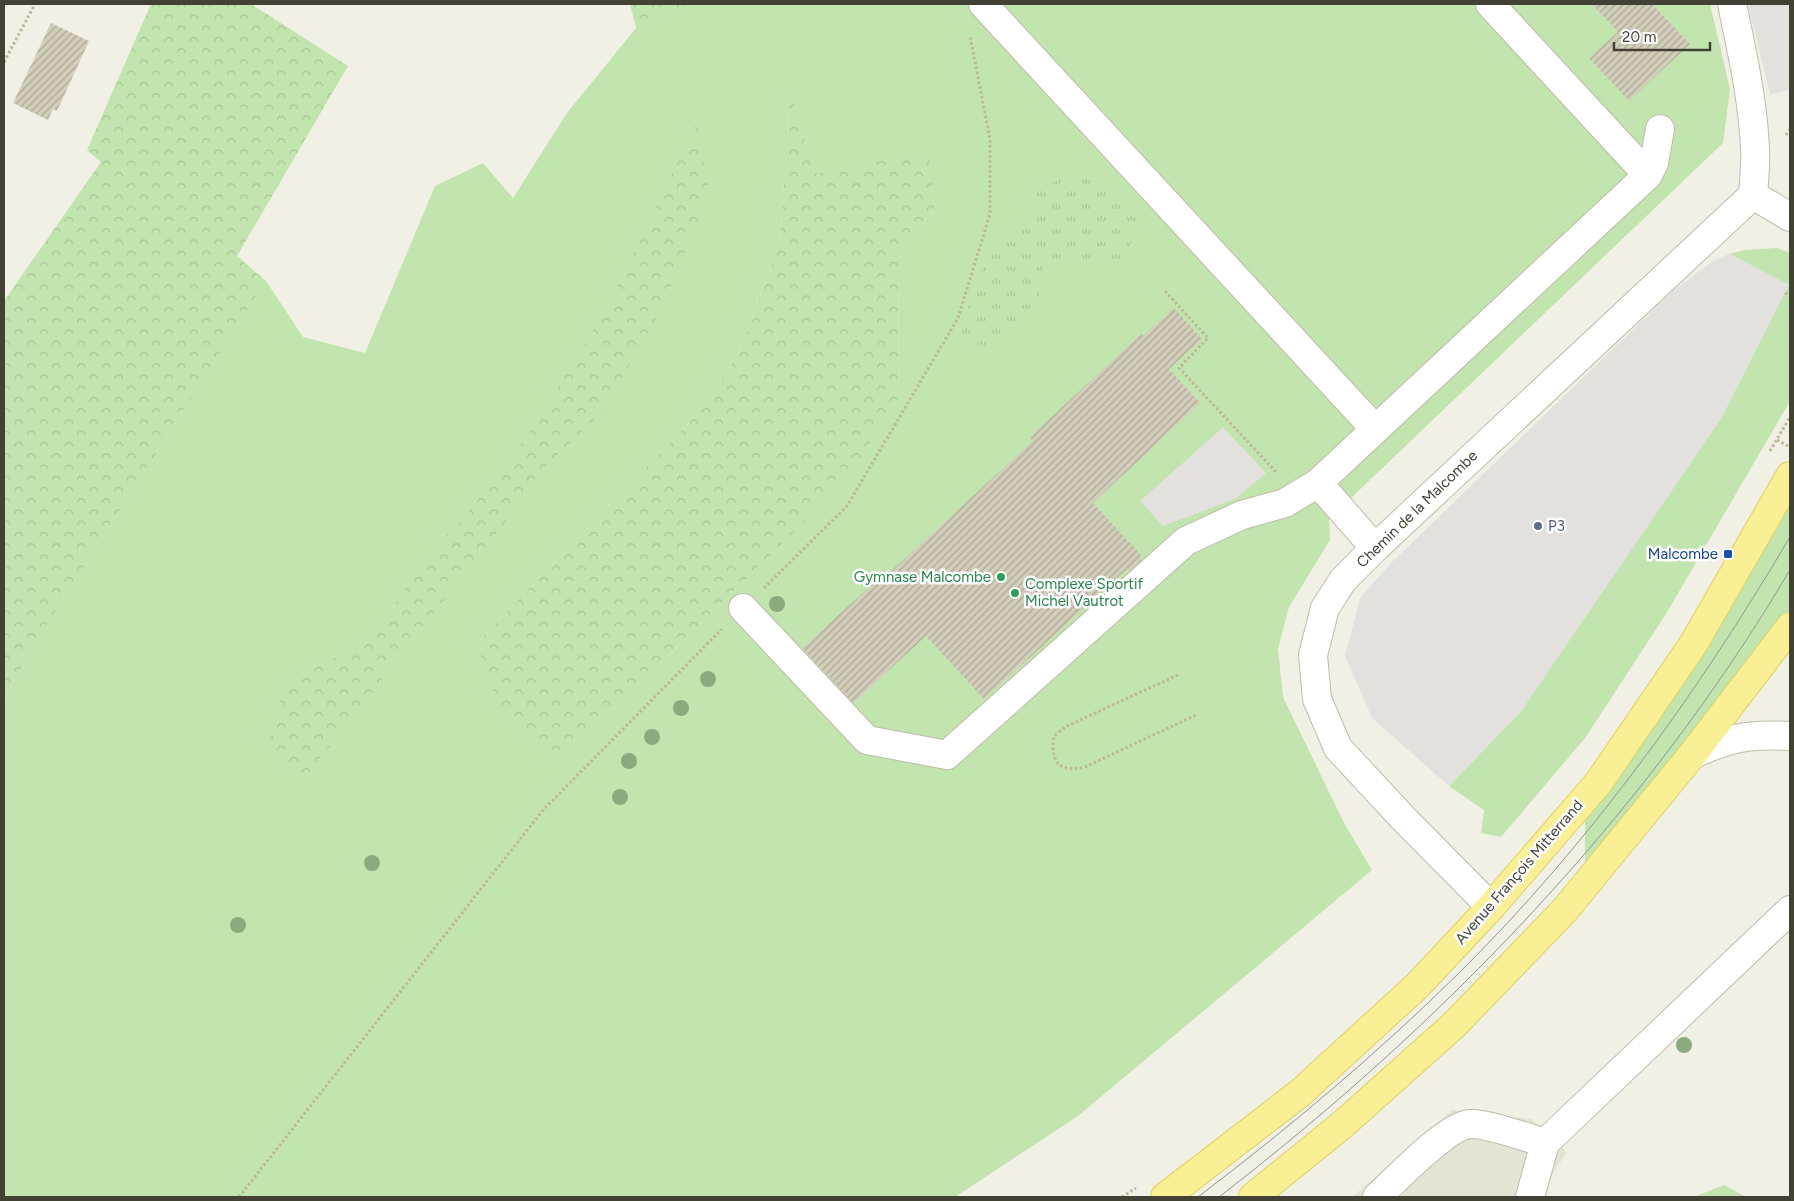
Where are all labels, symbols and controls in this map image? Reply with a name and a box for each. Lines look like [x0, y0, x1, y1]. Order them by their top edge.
scale bar [1614, 20, 1710, 52]
text: 20 m [1622, 28, 1656, 46]
street label: Chemin de la Malcombe [1353, 447, 1481, 571]
place label: P3 [1548, 517, 1565, 535]
marker: P3 [1532, 520, 1544, 532]
place label: Malcombe [1648, 545, 1718, 563]
marker: Malcombe [1722, 548, 1734, 560]
place label: Gymnase Malcombe [854, 568, 991, 586]
marker: Gymnase Malcombe [995, 571, 1007, 583]
place label: Complexe Sportif Michel Vautrot [1025, 575, 1144, 610]
marker: Complexe Sportif Michel Vautrot [1009, 587, 1021, 599]
street label: Avenue François Mitterrand [1451, 796, 1587, 948]

